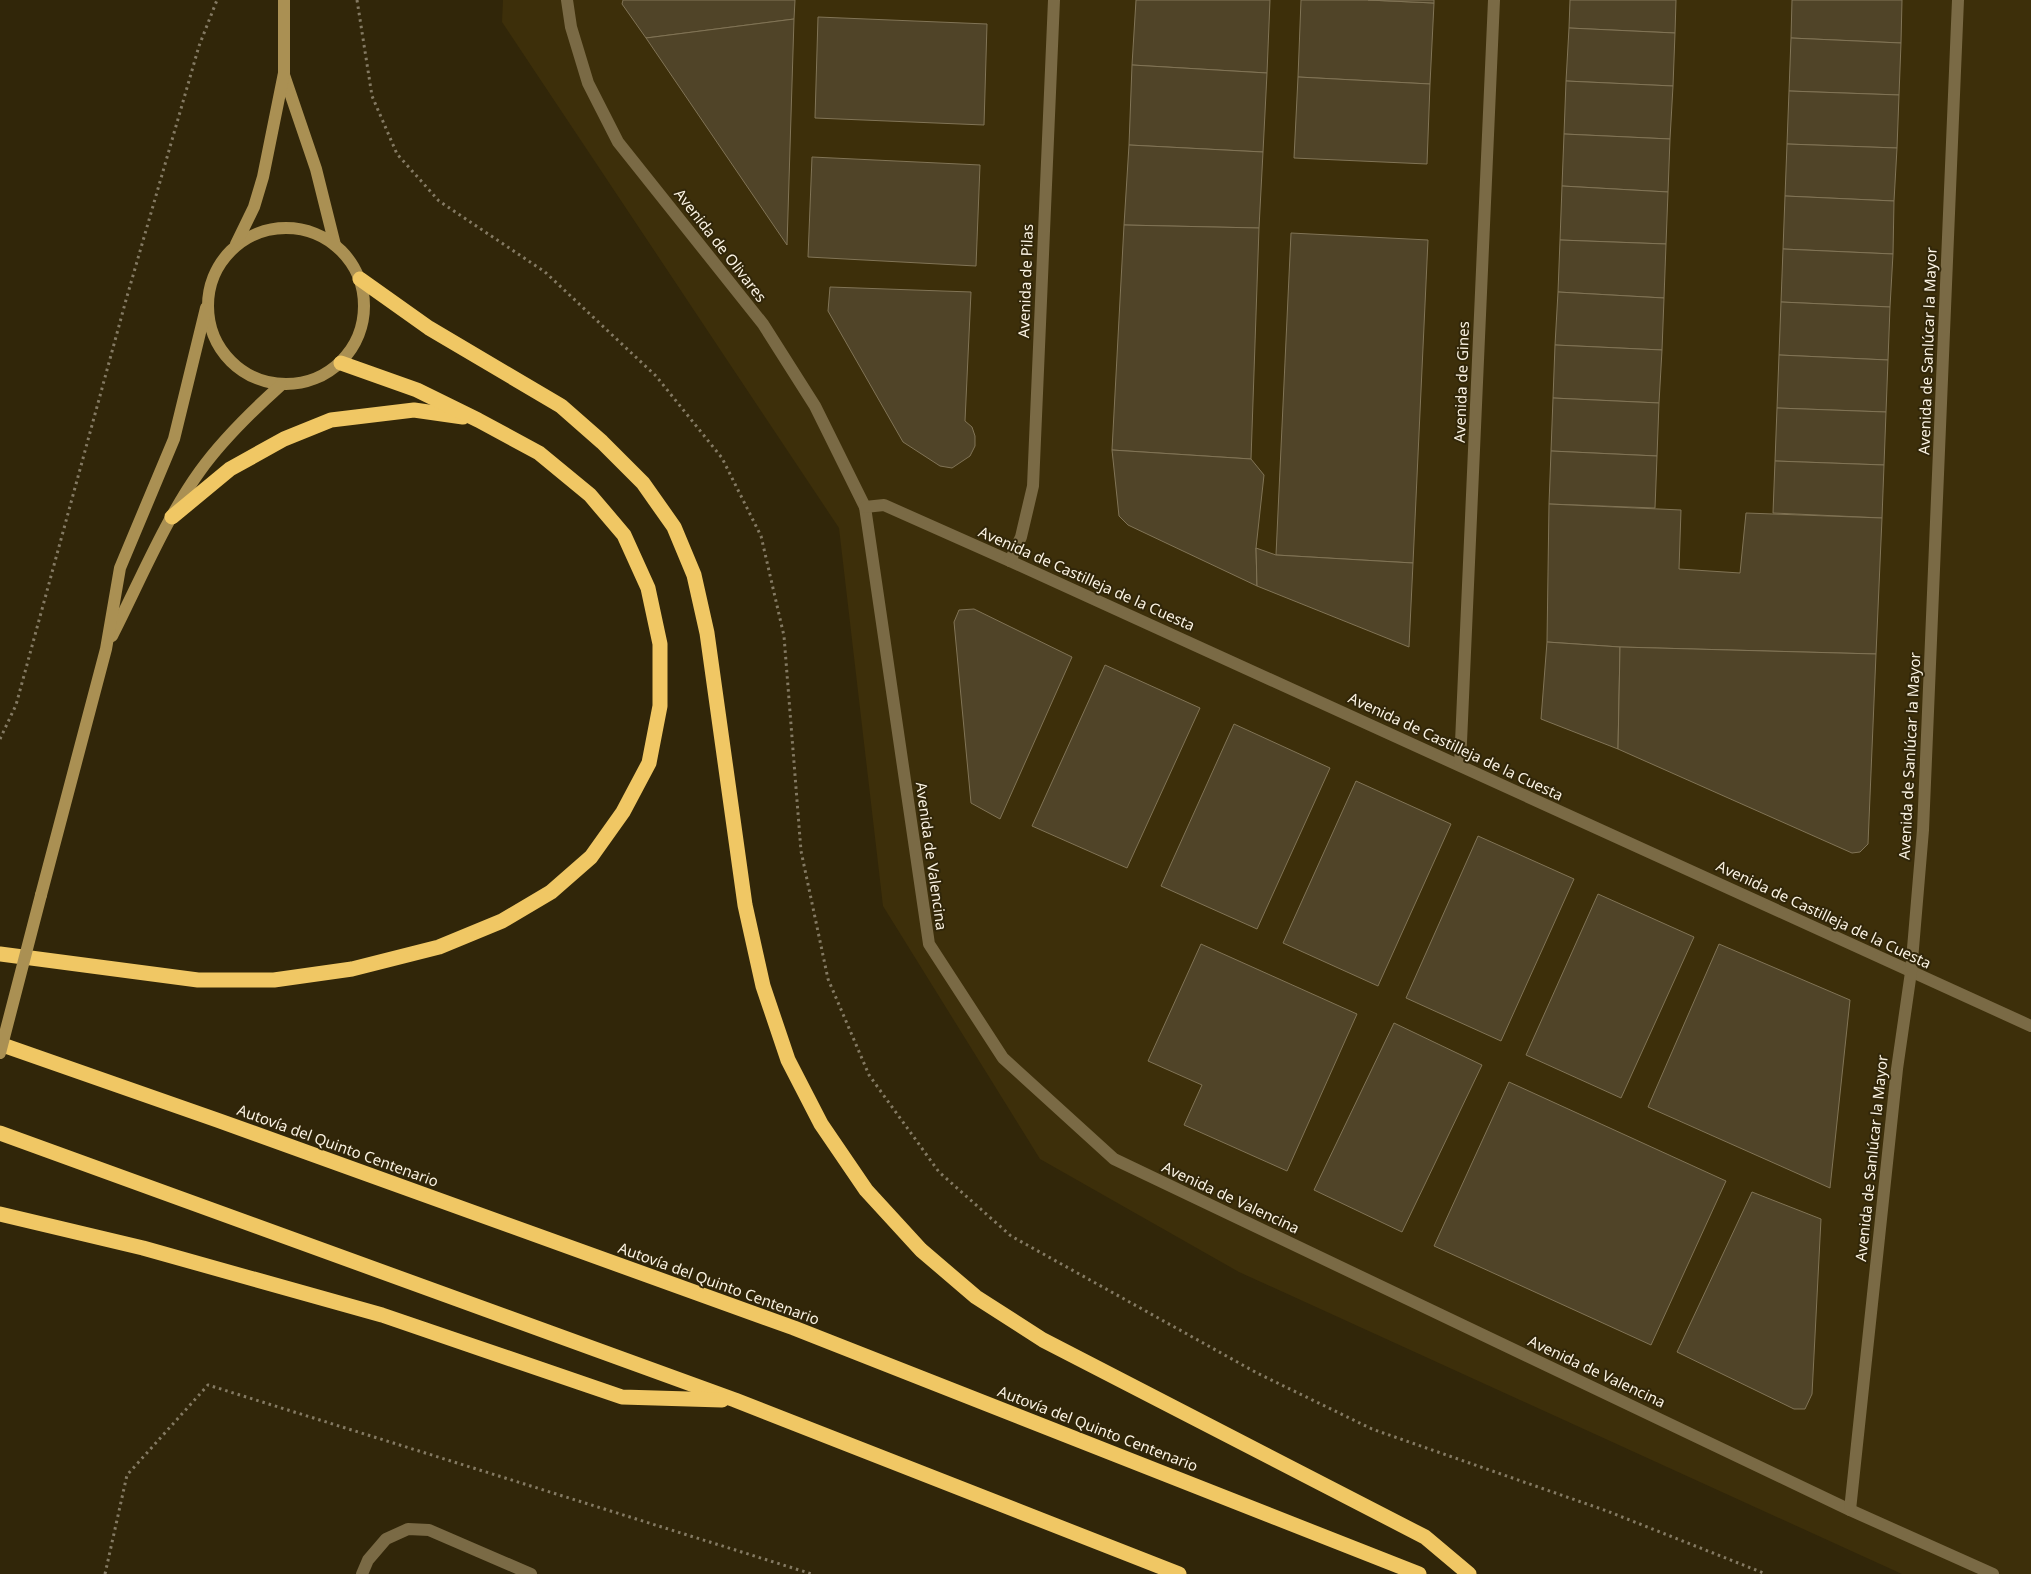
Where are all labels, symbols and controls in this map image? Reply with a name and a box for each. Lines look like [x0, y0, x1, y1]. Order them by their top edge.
street label: Avenida de Olivares [670, 184, 772, 306]
street label: Avenida de Pilas [1013, 224, 1037, 338]
street label: Avenida de Sanlúcar la Mayor [1913, 247, 1941, 455]
street label: Avenida de Gines [1449, 321, 1473, 443]
street label: Avenida de Castilleja de la Cuesta [976, 521, 1198, 635]
street label: Avenida de Sanlúcar la Mayor [1894, 652, 1924, 860]
street label: Avenida de Castilleja de la Cuesta [1345, 687, 1567, 805]
street label: Avenida de Valencina [912, 781, 952, 931]
street label: Avenida de Castilleja de la Cuesta [1713, 855, 1935, 973]
street label: Avenida de Sanlúcar la Mayor [1850, 1054, 1892, 1262]
street label: Autovía del Quinto Centenario [235, 1099, 441, 1191]
street label: Avenida de Valencina [1159, 1156, 1303, 1238]
street label: Autovía del Quinto Centenario [616, 1237, 822, 1329]
street label: Avenida de Valencina [1525, 1330, 1669, 1412]
street label: Autovía del Quinto Centenario [995, 1381, 1201, 1475]

